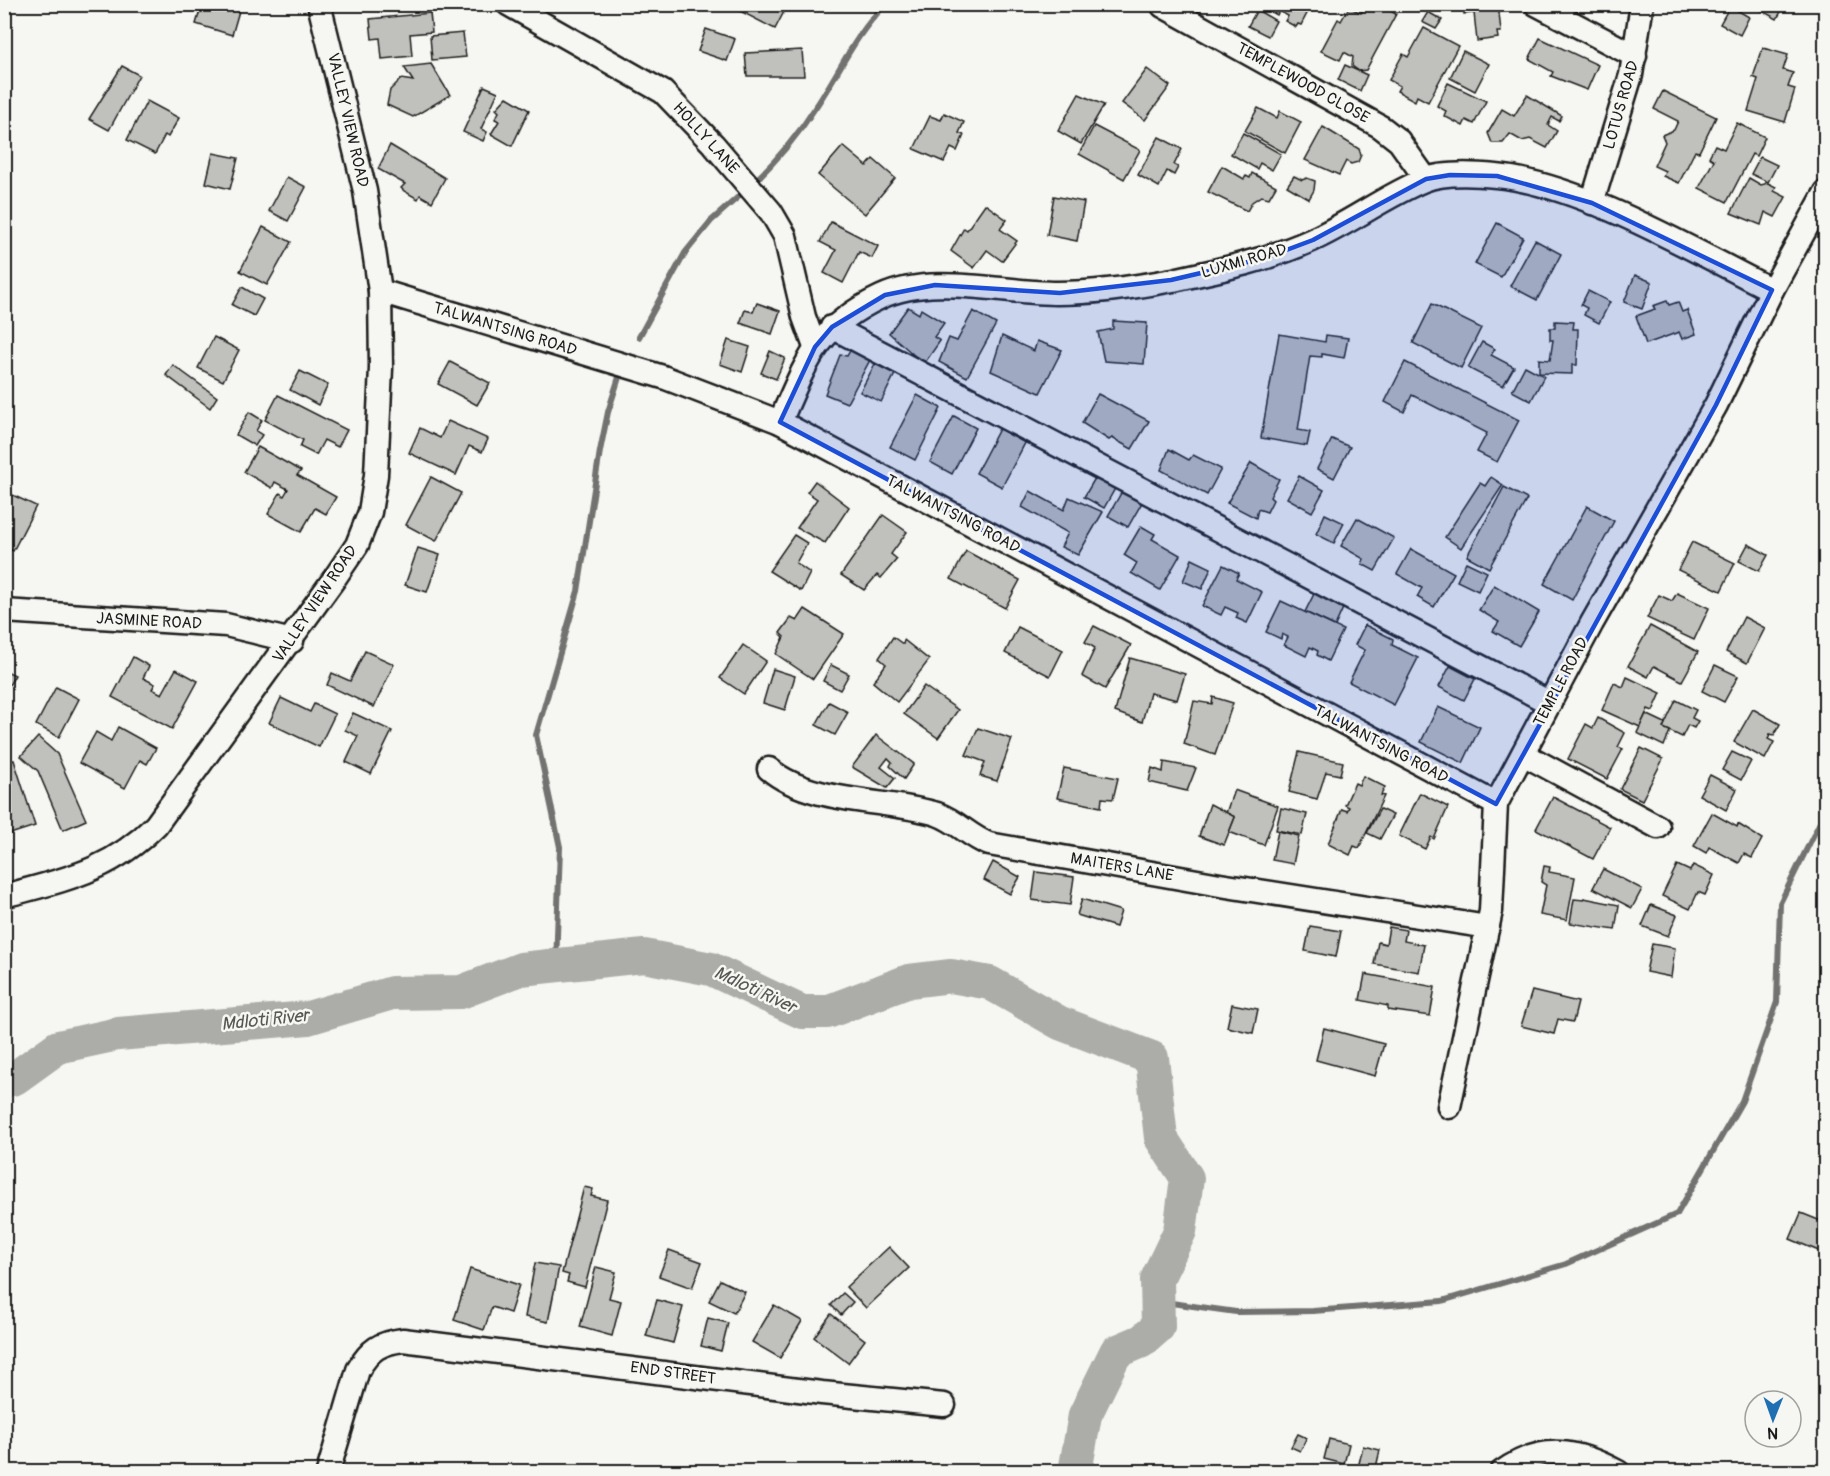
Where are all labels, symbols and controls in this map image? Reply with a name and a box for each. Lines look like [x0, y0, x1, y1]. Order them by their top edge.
street label: TEMPLEWOOD CLOSE [1233, 38, 1373, 128]
street label: VALLEY VIEW ROAD [323, 51, 373, 189]
street label: LOTUS ROAD [1599, 58, 1643, 152]
street label: HOLLY LANE [669, 98, 743, 178]
street label: LUXMI ROAD [1199, 239, 1289, 283]
street label: TALWANTSING ROAD [431, 298, 579, 360]
street label: TALWANTSING ROAD [882, 470, 1024, 558]
street label: VALLEY VIEW ROAD [268, 542, 362, 666]
street label: JASMINE ROAD [96, 608, 202, 634]
street label: TEMPLE ROAD [1529, 634, 1593, 730]
street label: TALWANTSING ROAD [1310, 700, 1452, 788]
street label: MAITERS LANE [1069, 848, 1175, 886]
water label: Mdloti River [710, 961, 802, 1020]
water label: Mdloti River [220, 1004, 312, 1036]
street label: END STREET [629, 1357, 717, 1389]
north arrow [1743, 1389, 1803, 1449]
text: N [1767, 1423, 1778, 1443]

